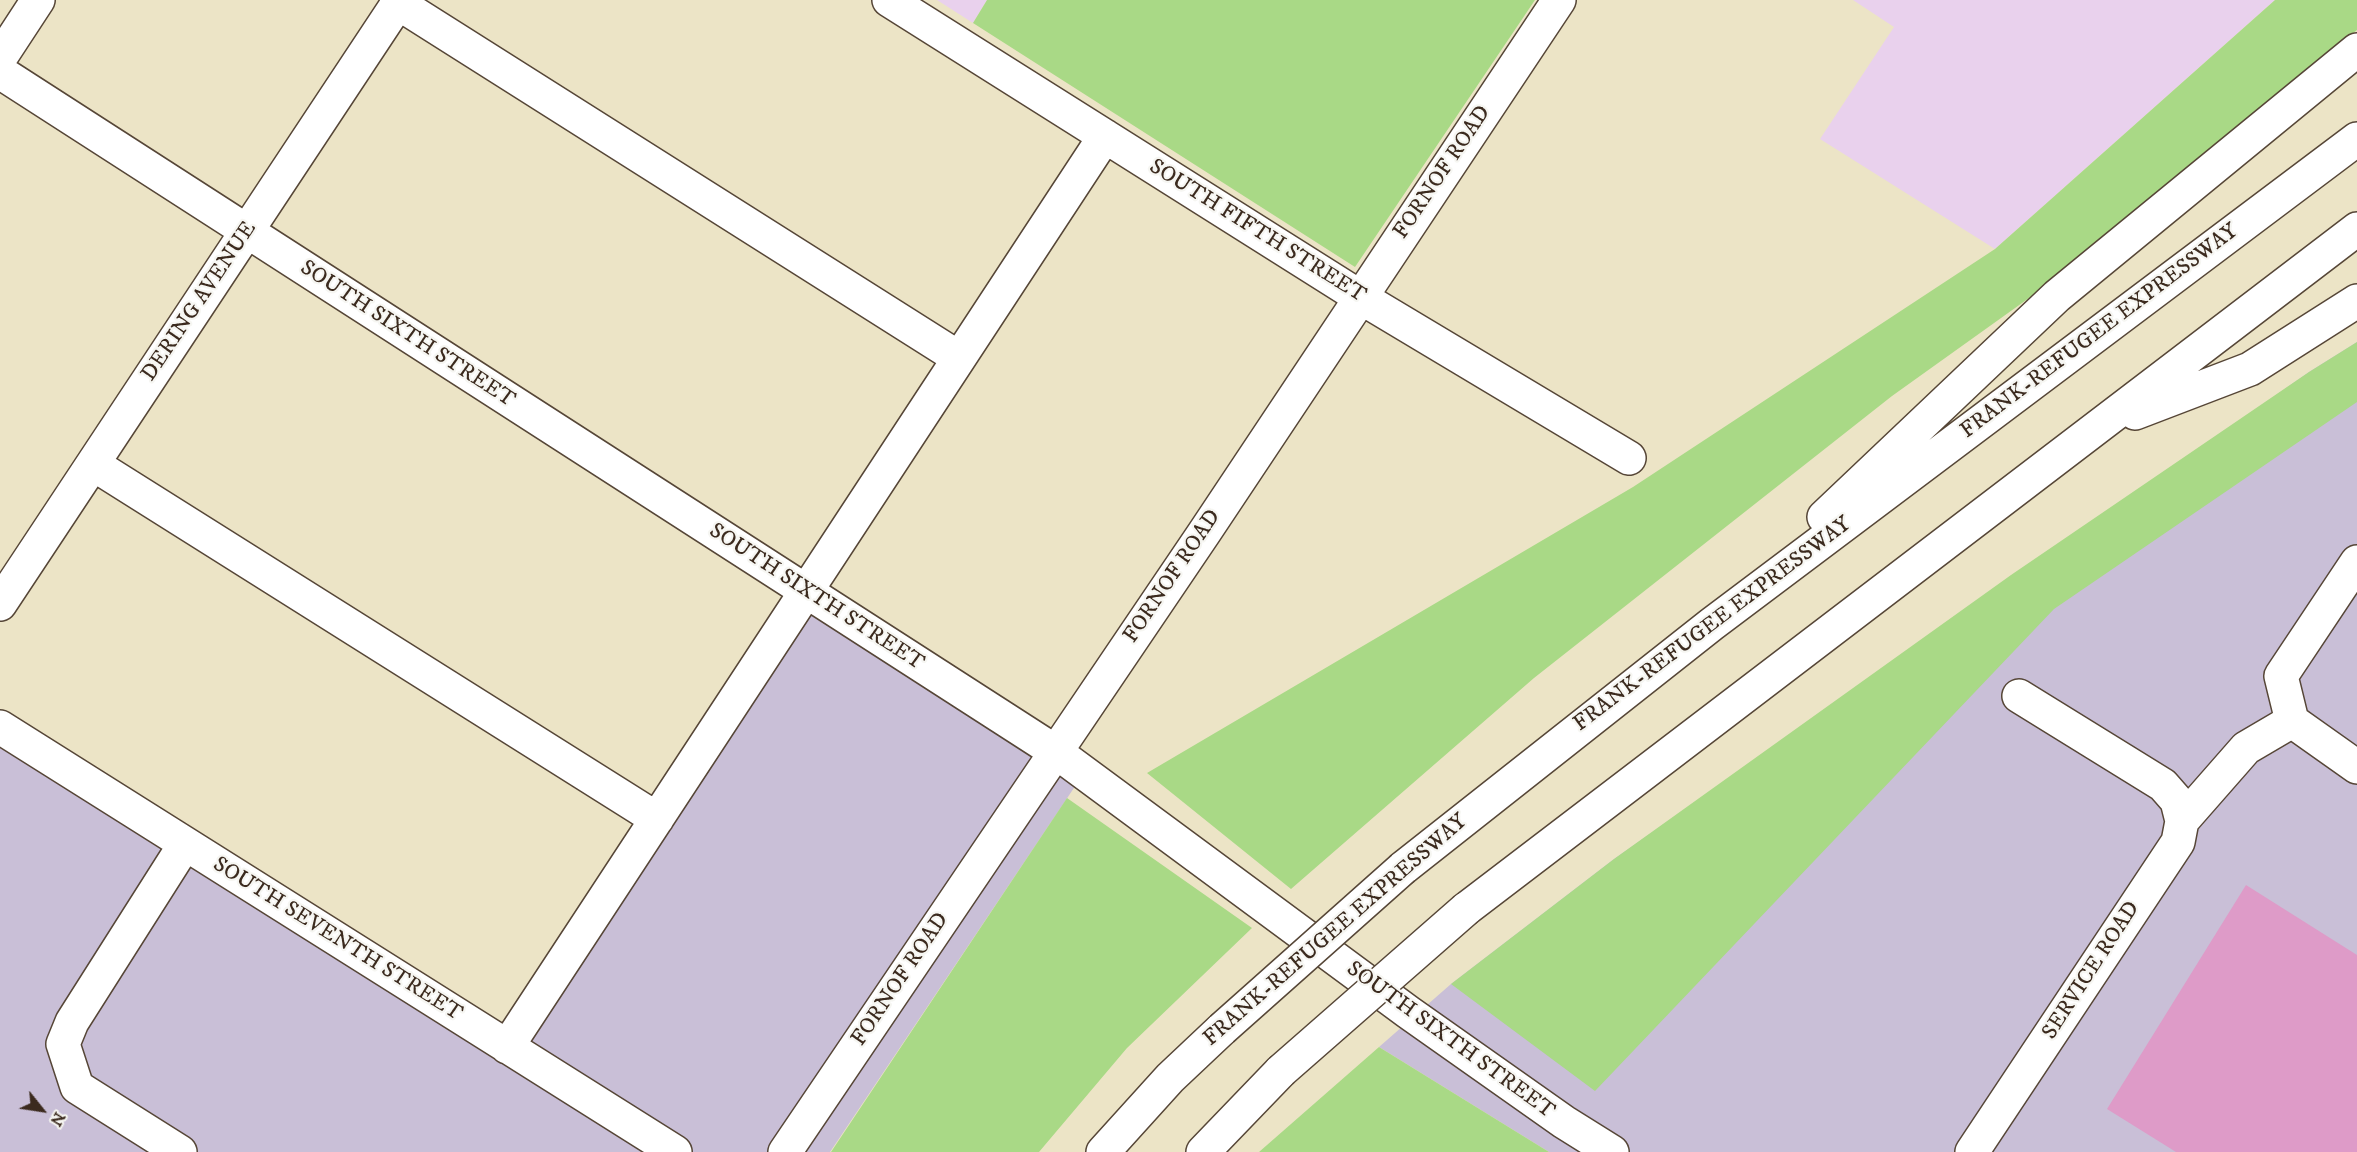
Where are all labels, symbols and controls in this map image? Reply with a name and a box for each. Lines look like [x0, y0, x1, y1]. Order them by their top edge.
street label: FORNOF ROAD [1389, 101, 1497, 245]
street label: SOUTH FIFTH STREET [1144, 154, 1370, 310]
street label: DERING AVENUE [137, 217, 263, 387]
street label: FRANK-REFUGEE EXPRESSWAY [1956, 219, 2244, 445]
street label: SOUTH SIXTH STREET [295, 256, 519, 414]
street label: FORNOF ROAD [1119, 505, 1227, 649]
street label: FRANK-REFUGEE EXPRESSWAY [1569, 512, 1857, 738]
street label: SOUTH SIXTH STREET [704, 519, 928, 677]
street label: FRANK-REFUGEE EXPRESSWAY [1199, 809, 1473, 1053]
street label: SOUTH SEVENTH STREET [207, 852, 467, 1028]
street label: SERVICE ROAD [2038, 897, 2146, 1045]
street label: FORNOF ROAD [847, 908, 955, 1052]
street label: SOUTH SIXTH STREET [1341, 957, 1559, 1125]
north arrow [12, 1080, 72, 1140]
text: N [46, 1108, 70, 1130]

